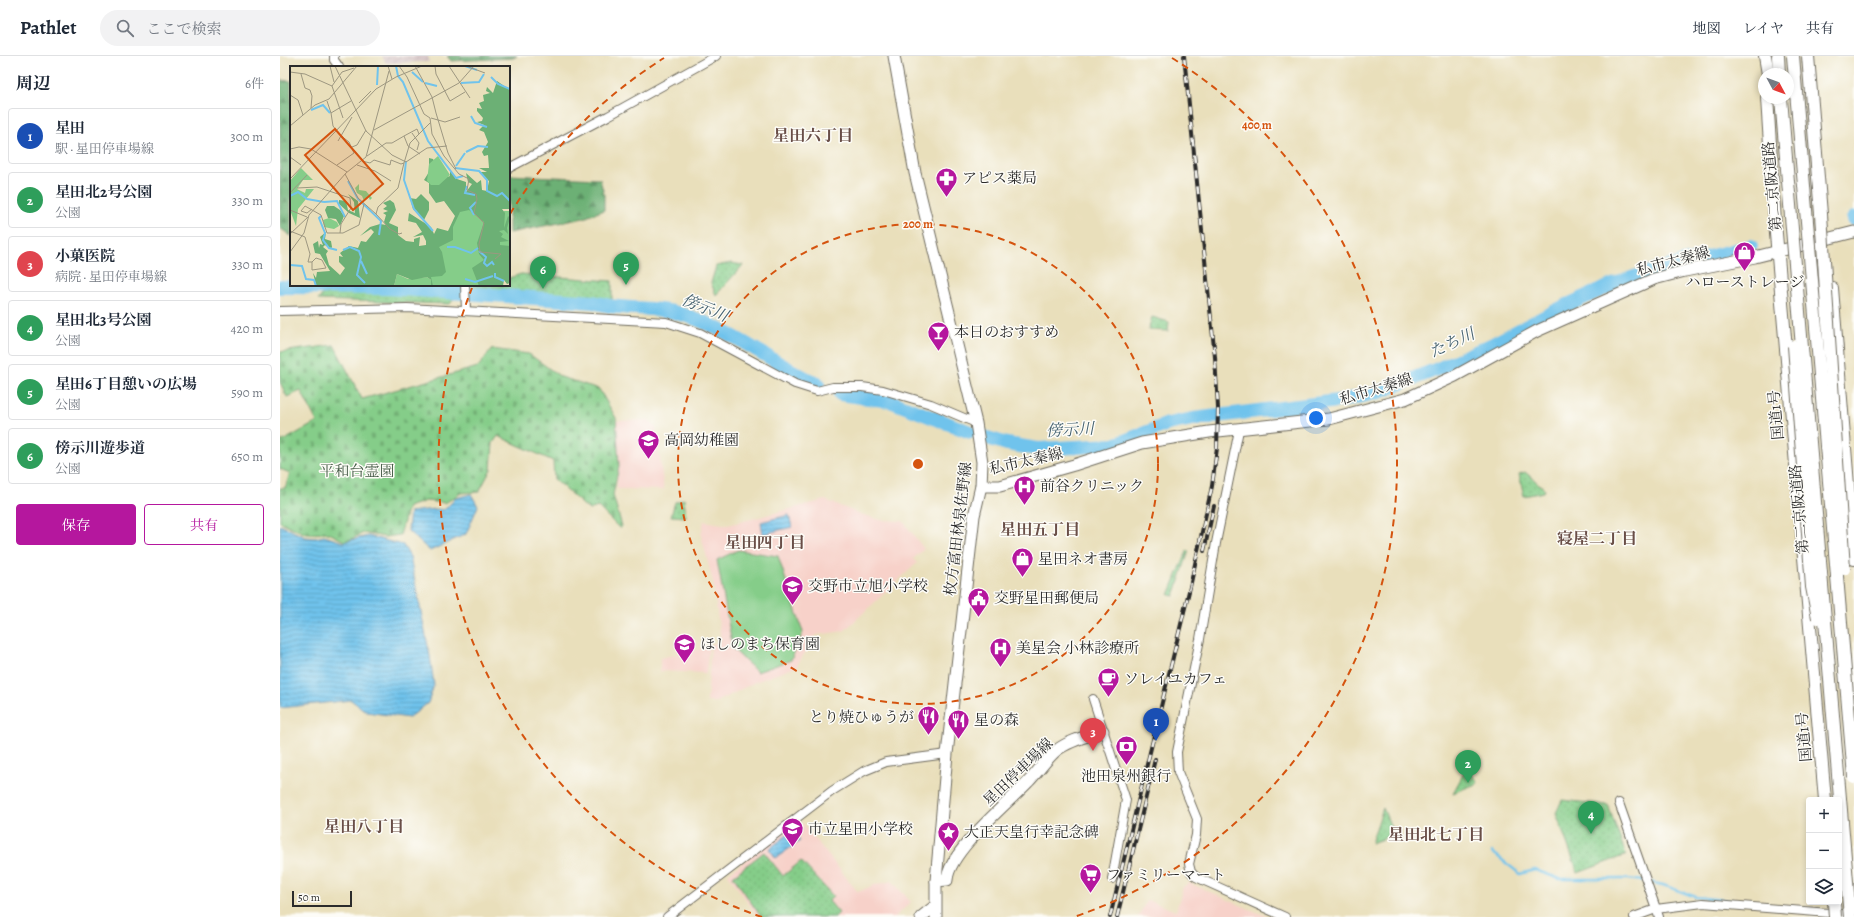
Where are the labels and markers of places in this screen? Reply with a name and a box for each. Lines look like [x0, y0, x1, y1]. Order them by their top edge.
pharmacy icon: アピス薬局 [934, 165, 960, 198]
place label: アピス薬局 [962, 168, 1037, 188]
shop icon: ハローストレージ [1732, 240, 1758, 273]
pin: 5 [613, 252, 639, 285]
pin: 6 [530, 256, 556, 289]
place label: ハローストレージ [1686, 272, 1804, 292]
bar icon: 本日のおすすめ [926, 319, 952, 352]
place label: 本日のおすすめ [954, 322, 1059, 342]
school or university icon: 高岡幼稚園 [636, 427, 662, 460]
place label: 高岡幼稚園 [664, 430, 739, 450]
centre of rings [911, 457, 925, 471]
hospital icon: 前谷クリニック [1012, 473, 1038, 506]
place label: 前谷クリニック [1040, 476, 1144, 496]
shop icon: 星田ネオ書房 [1010, 546, 1036, 579]
place label: 星田ネオ書房 [1038, 549, 1128, 569]
school or university icon: 交野市立旭小学校 [780, 573, 806, 606]
place label: 交野市立旭小学校 [808, 576, 928, 596]
public building icon: 交野星田郵便局 [965, 585, 991, 618]
place label: 交野星田郵便局 [994, 588, 1099, 608]
school or university icon: ほしのまち保育園 [671, 631, 697, 664]
place label: ほしのまち保育園 [700, 634, 820, 654]
hospital icon: 美星会 小林診療所 [987, 635, 1013, 668]
place label: 美星会 小林診療所 [1016, 638, 1139, 658]
cafe icon: ソレイユカフェ [1096, 666, 1122, 699]
place label: ソレイユカフェ [1124, 669, 1227, 689]
restaurant icon: とり焼ひゅうが [916, 704, 942, 737]
place label: とり焼ひゅうが [809, 707, 914, 727]
restaurant icon: 星の森 [946, 707, 972, 740]
pin: 1 [1143, 708, 1169, 741]
place label: 星の森 [974, 710, 1019, 730]
pin: 3 [1080, 718, 1106, 751]
bank icon: 池田泉州銀行 [1113, 734, 1139, 767]
pin: 2 [1455, 750, 1481, 783]
place label: 池田泉州銀行 [1081, 766, 1171, 786]
pin: 4 [1578, 801, 1604, 834]
school or university icon: 市立星田小学校 [779, 816, 805, 849]
place label: 市立星田小学校 [808, 819, 913, 839]
place icon: 大正天皇行幸記念碑 [936, 819, 962, 852]
place label: 大正天皇行幸記念碑 [964, 822, 1099, 842]
supermarket icon: ファミリーマート [1078, 862, 1104, 895]
place label: ファミリーマート [1106, 865, 1226, 885]

